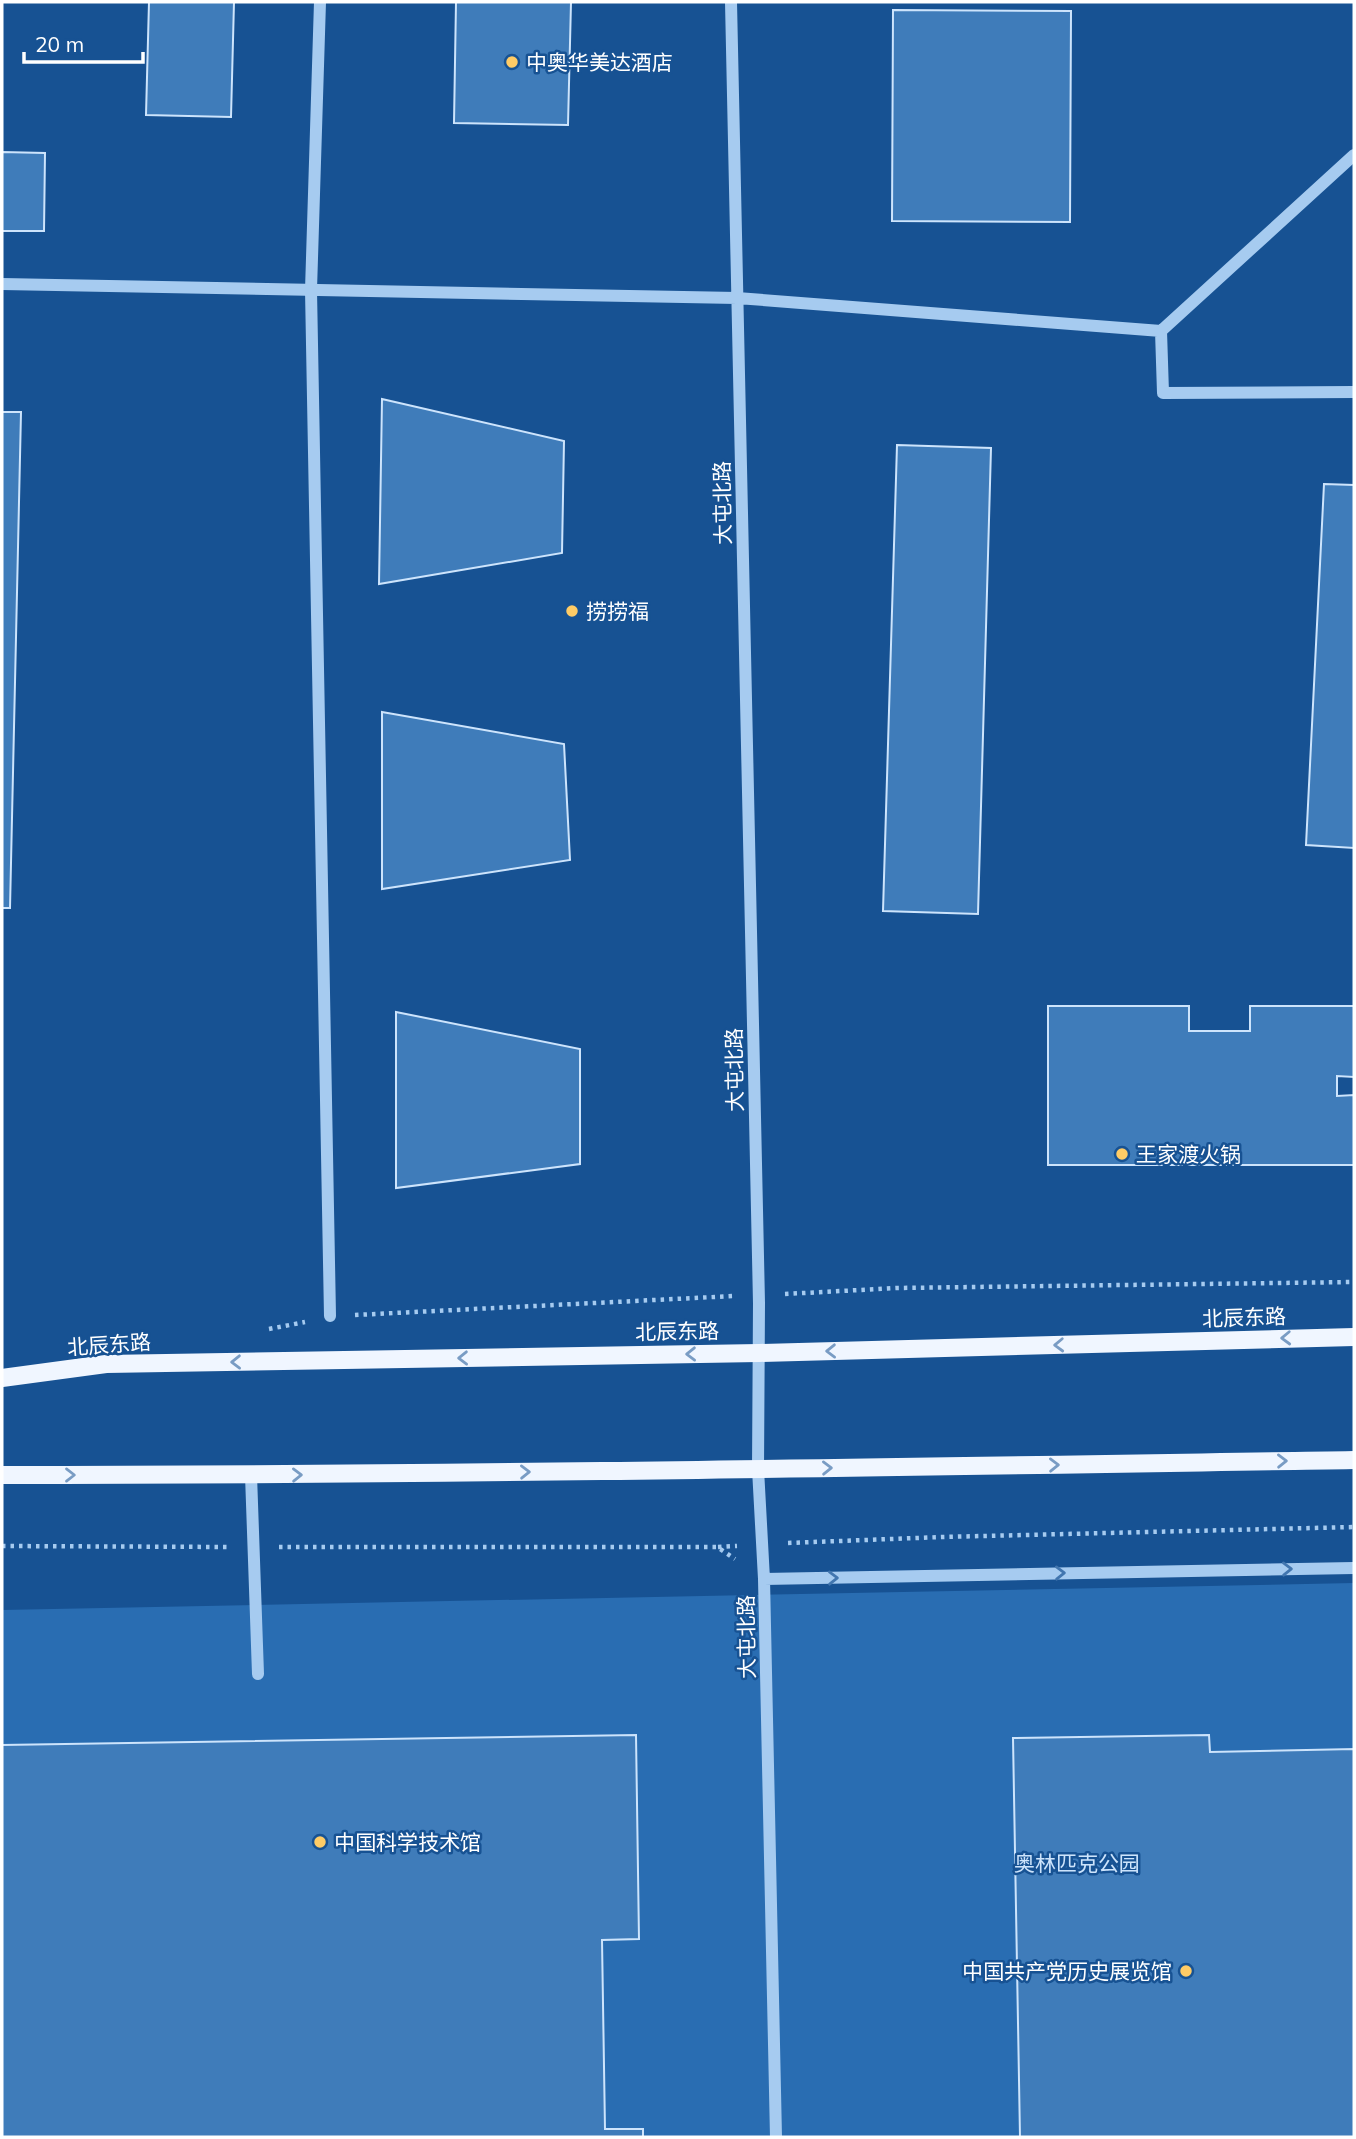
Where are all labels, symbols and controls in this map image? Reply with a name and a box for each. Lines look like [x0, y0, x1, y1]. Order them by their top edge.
scale bar [24, 21, 144, 65]
text: 20 m [35, 31, 84, 57]
place label: 中奥华美达酒店 [526, 49, 673, 75]
marker: 中奥华美达酒店 [504, 54, 520, 70]
street label: 大屯北路 [708, 461, 736, 545]
place label: 捞捞福 [586, 598, 649, 624]
marker: 捞捞福 [564, 603, 580, 619]
street label: 大屯北路 [720, 1028, 748, 1112]
place label: 王家渡火锅 [1136, 1141, 1241, 1167]
marker: 王家渡火锅 [1114, 1146, 1130, 1162]
street label: 北辰东路 [1202, 1303, 1286, 1331]
street label: 北辰东路 [635, 1317, 719, 1345]
street label: 北辰东路 [66, 1328, 152, 1360]
one-way arrow [1280, 1331, 1291, 1346]
one-way arrow [1053, 1337, 1064, 1352]
one-way arrow [825, 1343, 836, 1359]
one-way arrow [685, 1346, 696, 1362]
one-way arrow [458, 1350, 468, 1366]
one-way arrow [230, 1354, 241, 1369]
one-way arrow [1277, 1453, 1287, 1469]
one-way arrow [1049, 1457, 1060, 1472]
one-way arrow [822, 1460, 832, 1476]
one-way arrow [520, 1464, 531, 1480]
one-way arrow [65, 1467, 76, 1483]
one-way arrow [292, 1467, 303, 1482]
one-way arrow [1283, 1561, 1293, 1577]
one-way arrow [1055, 1566, 1066, 1581]
one-way arrow [827, 1570, 838, 1585]
street label: 大屯北路 [732, 1595, 760, 1679]
place label: 中国科学技术馆 [334, 1829, 481, 1855]
marker: 中国科学技术馆 [312, 1834, 328, 1850]
park label: 奥林匹克公园 [1014, 1850, 1140, 1876]
place label: 中国共产党历史展览馆 [962, 1958, 1172, 1984]
marker: 中国共产党历史展览馆 [1178, 1963, 1194, 1979]

